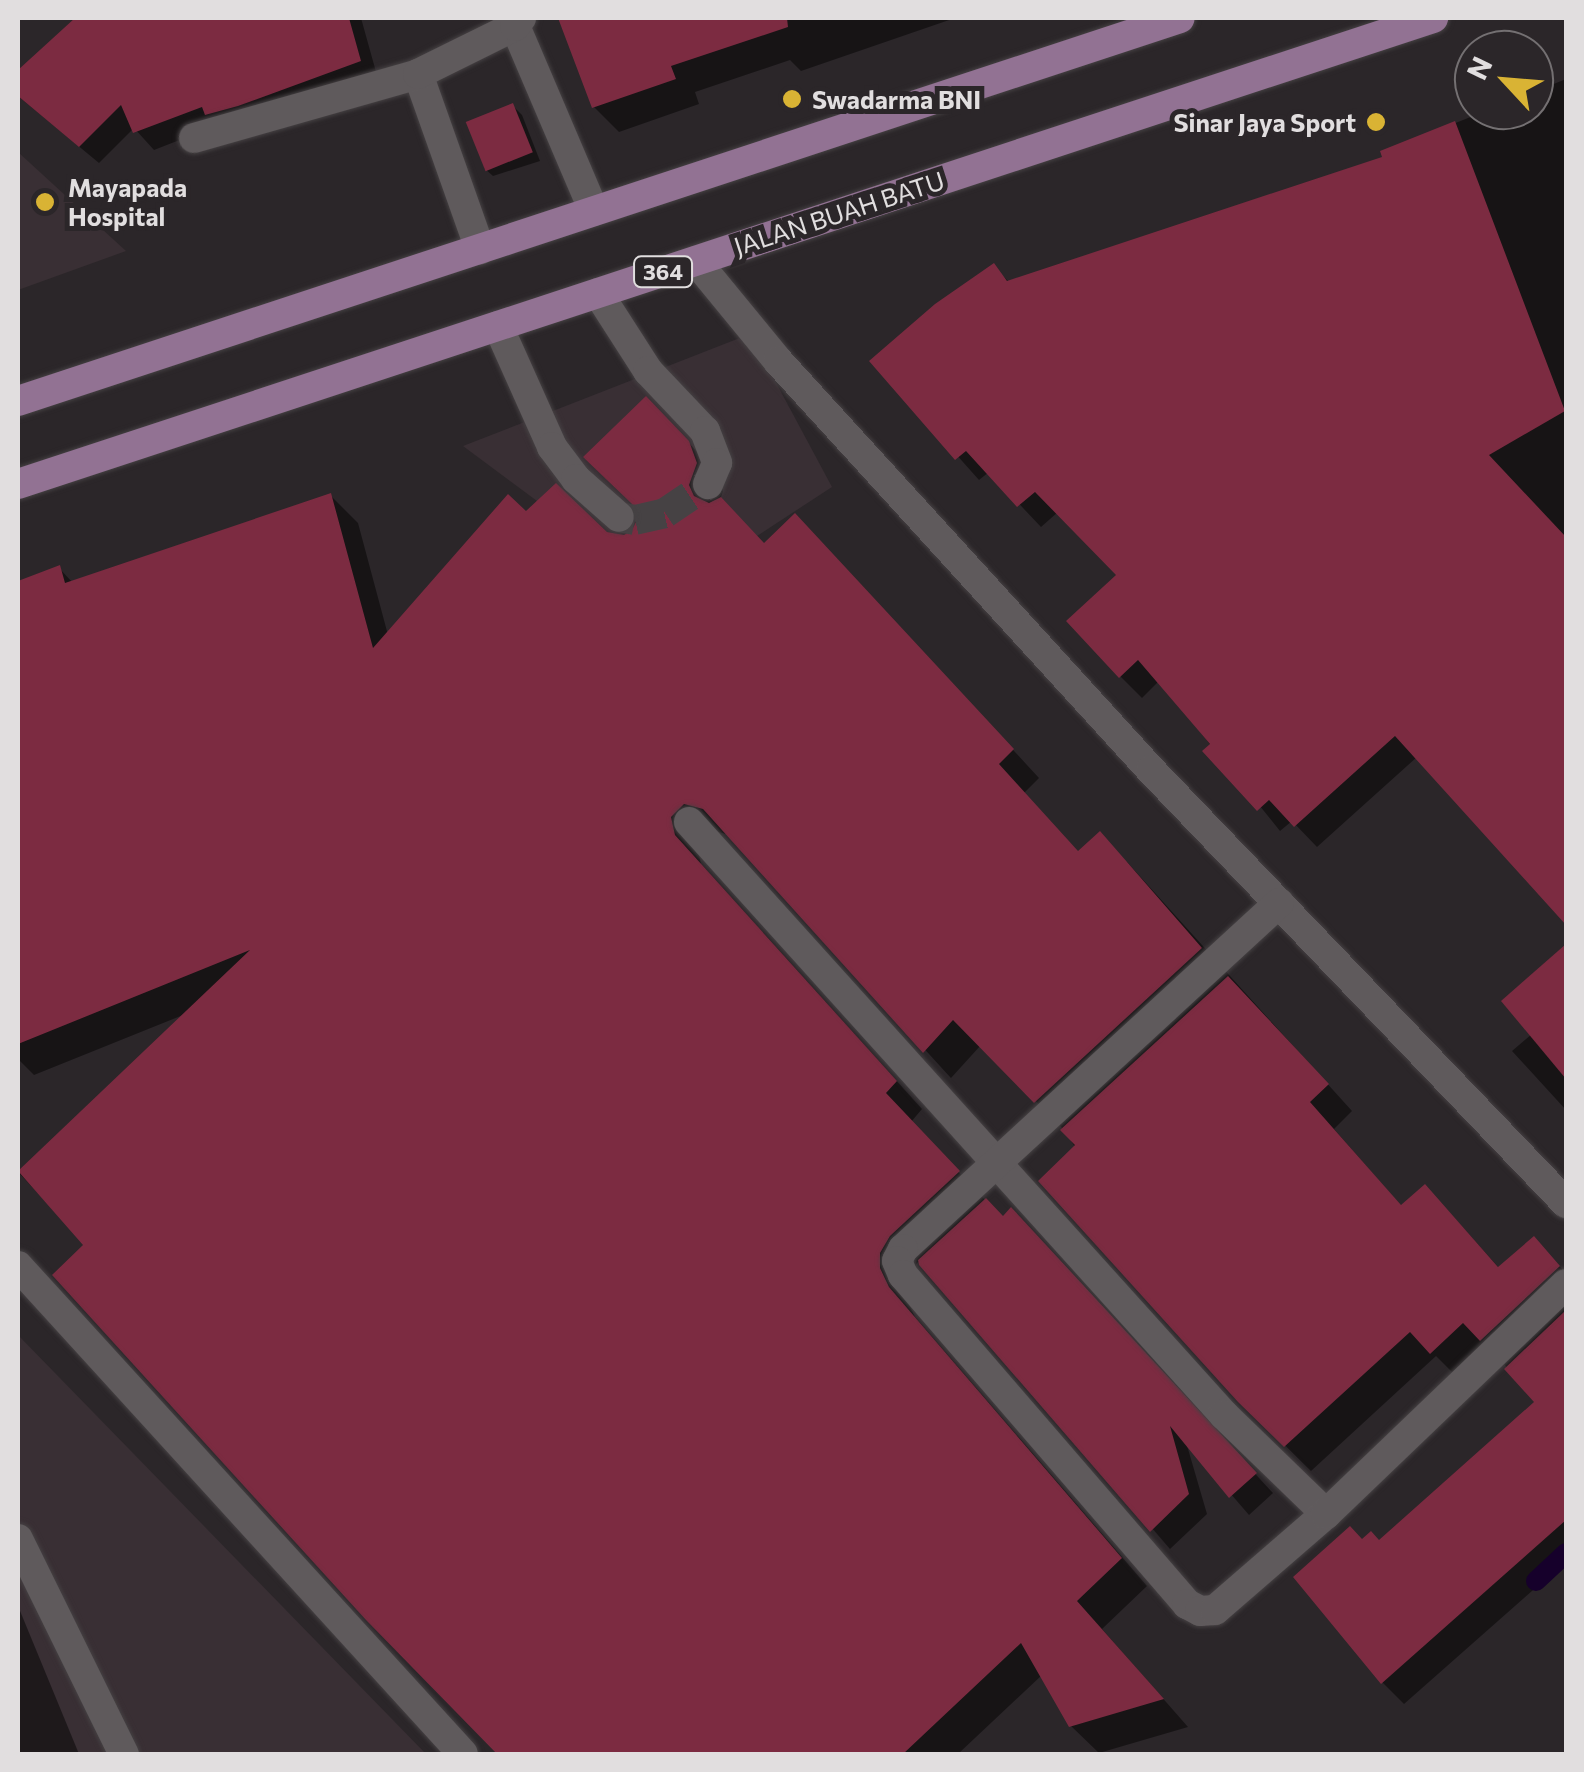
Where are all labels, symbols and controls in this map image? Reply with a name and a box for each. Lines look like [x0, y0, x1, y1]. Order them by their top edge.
north arrow [1454, 30, 1554, 130]
text: N [1459, 51, 1499, 85]
place label: Swadarma BNI [812, 84, 981, 114]
marker: Swadarma BNI [781, 88, 803, 110]
place label: Sinar Jaya Sport [1173, 107, 1356, 137]
marker: Sinar Jaya Sport [1365, 111, 1387, 133]
street label: JALAN BUAH BATU [730, 165, 948, 261]
place label: Mayapada Hospital [68, 173, 187, 232]
marker: Mayapada Hospital [32, 189, 58, 215]
road number: 364 [633, 255, 693, 289]

